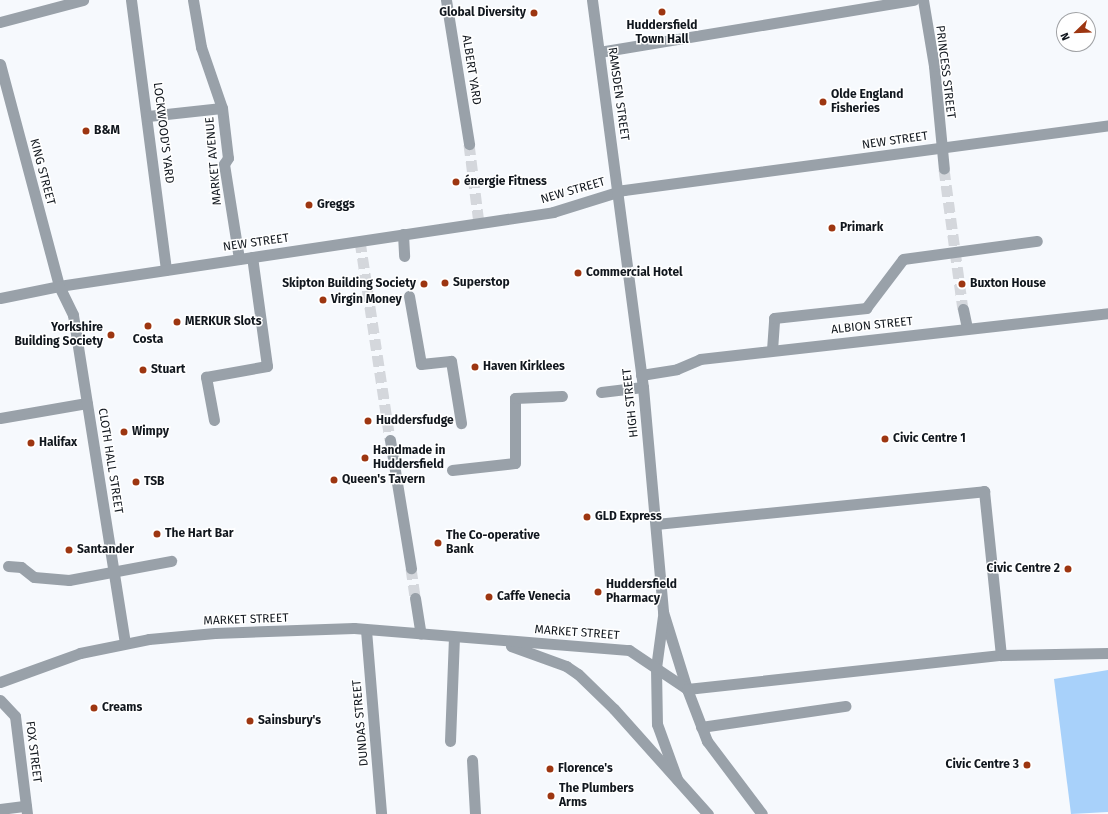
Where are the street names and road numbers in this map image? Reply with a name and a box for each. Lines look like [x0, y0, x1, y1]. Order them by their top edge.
street label: PRINCESS STREET [932, 25, 958, 119]
street label: ALBERT YARD [458, 34, 484, 106]
street label: RAMSDEN STREET [604, 46, 632, 142]
street label: LOCKWOOD'S YARD [150, 82, 176, 184]
street label: MARKET AVENUE [203, 116, 225, 206]
street label: NEW STREET [861, 129, 929, 153]
street label: KING STREET [26, 137, 58, 207]
street label: NEW STREET [539, 175, 607, 207]
street label: NEW STREET [222, 231, 290, 255]
street label: ALBION STREET [830, 315, 914, 337]
street label: HIGH STREET [620, 368, 642, 438]
street label: CLOTH HALL STREET [95, 407, 125, 515]
street label: MARKET STREET [203, 611, 289, 629]
street label: MARKET STREET [534, 623, 620, 643]
street label: DUNDAS STREET [350, 679, 372, 767]
street label: FOX STREET [22, 720, 44, 784]

